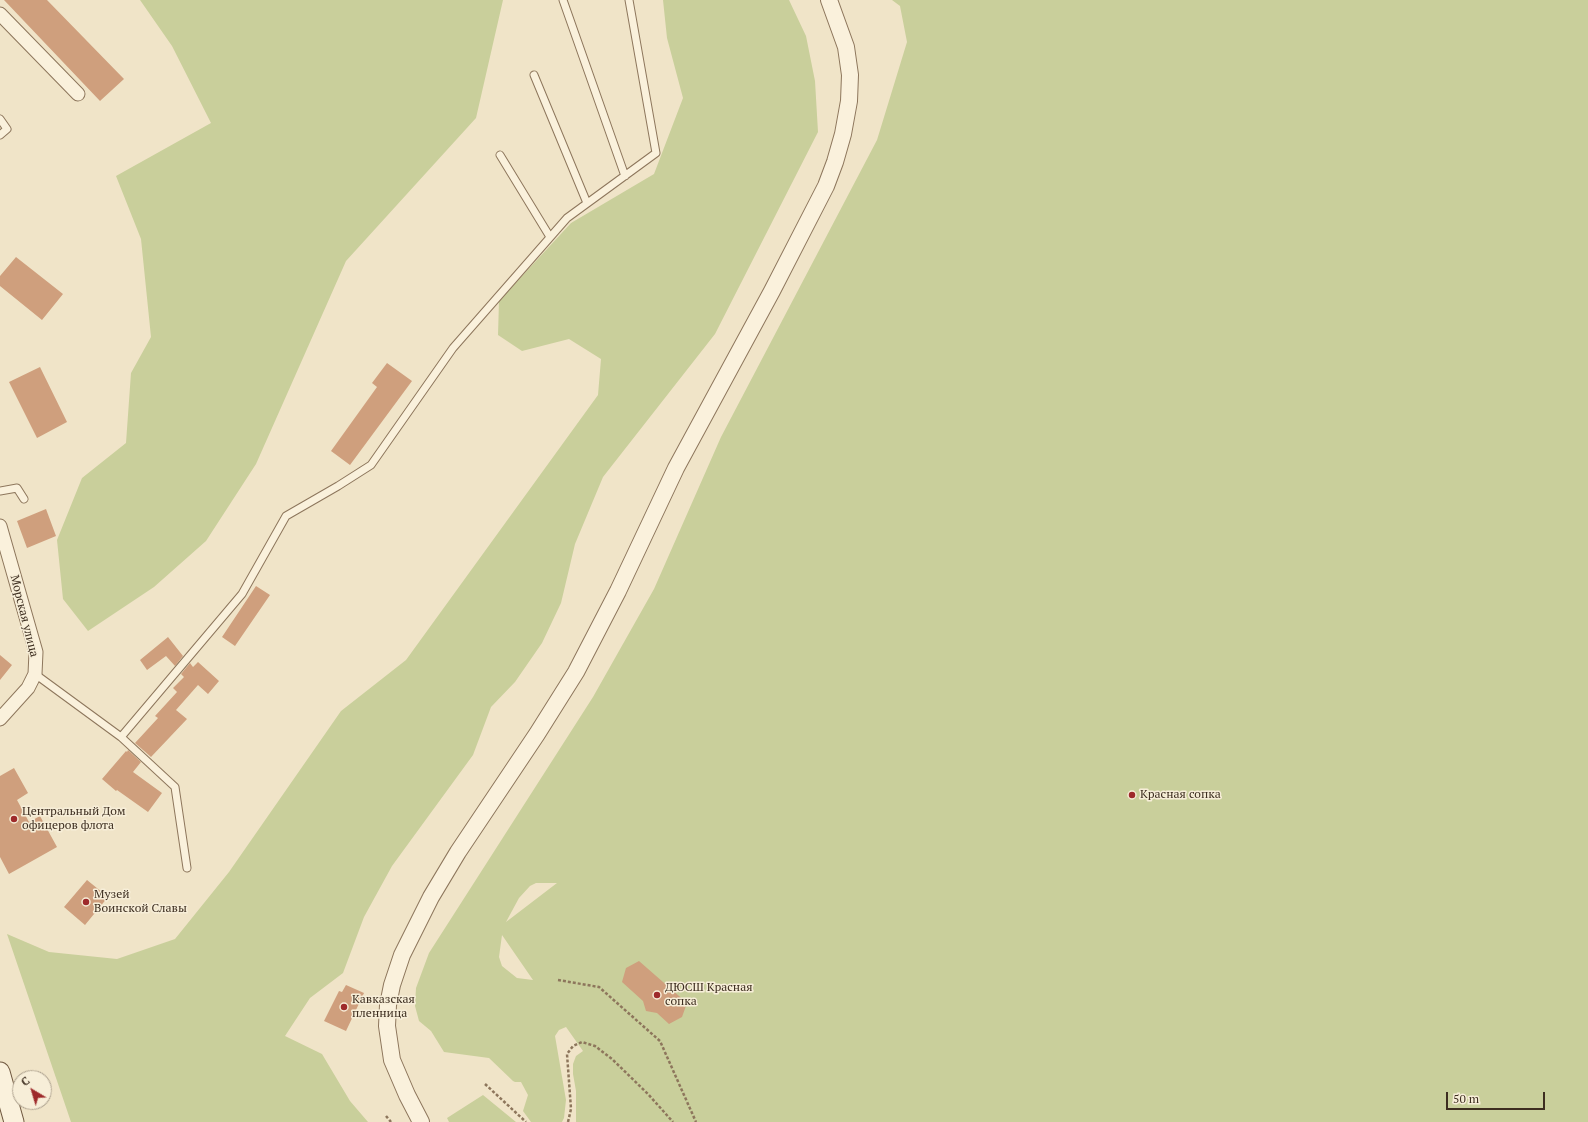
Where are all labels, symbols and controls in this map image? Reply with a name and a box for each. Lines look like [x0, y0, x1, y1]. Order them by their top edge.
street label: Морская улица [7, 573, 41, 659]
place label: Красная сопка [1140, 788, 1221, 802]
marker: Красная сопка [1127, 790, 1137, 800]
place label: Центральный Дом офицеров флота [22, 805, 126, 833]
marker: Центральный Дом офицеров флота [9, 814, 19, 824]
place label: Музей Воинской Славы [94, 888, 187, 916]
marker: Музей Воинской Славы [81, 897, 91, 907]
place label: ДЮСШ Красная сопка [665, 981, 753, 1009]
marker: ДЮСШ Красная сопка [652, 990, 662, 1000]
place label: Кавказская пленница [352, 993, 415, 1021]
marker: Кавказская пленница [339, 1002, 349, 1012]
north arrow [12, 1070, 52, 1110]
text: С [18, 1074, 32, 1089]
scale bar [1448, 1084, 1547, 1110]
text: 50 m [1453, 1091, 1479, 1106]

